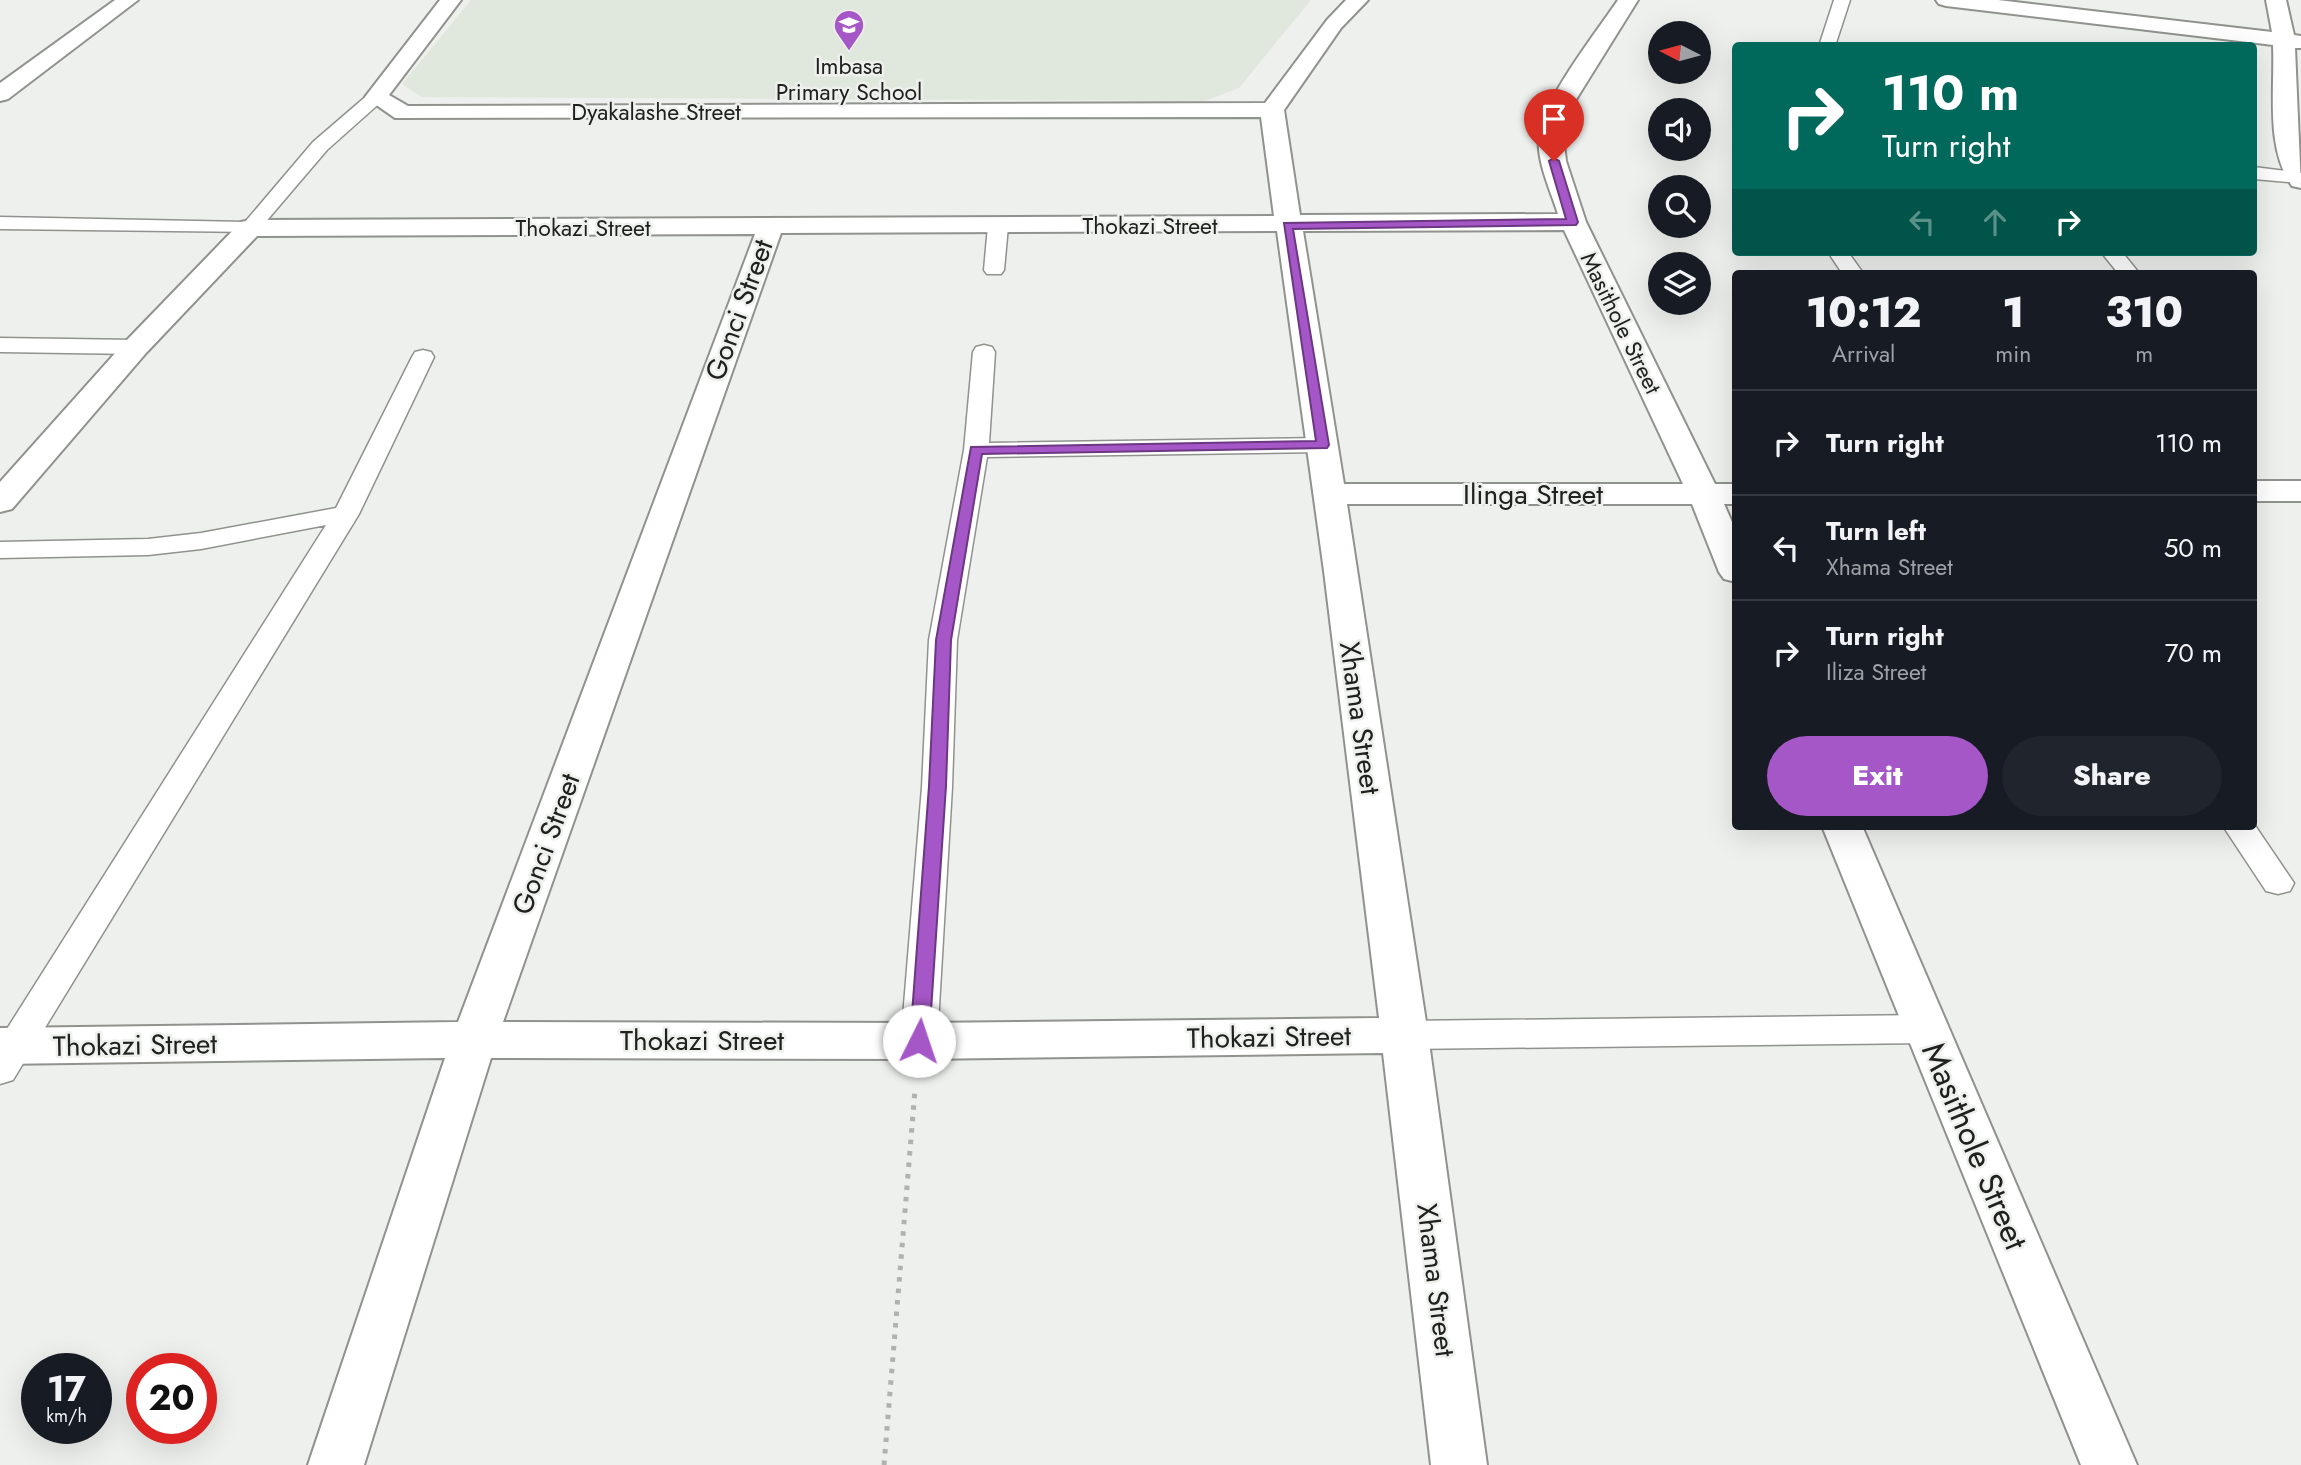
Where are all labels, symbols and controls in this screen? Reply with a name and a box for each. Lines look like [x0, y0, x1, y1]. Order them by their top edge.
school or university icon: Imbasa Primary School [832, 8, 866, 52]
north arrow [1648, 21, 1712, 84]
map controls [1648, 21, 1711, 315]
place label: Imbasa Primary School [776, 49, 922, 109]
text: 110 m [1882, 58, 2019, 128]
icon: right [1767, 70, 1858, 161]
pin [1524, 89, 1584, 161]
street label: Dyakalashe Street [571, 95, 741, 129]
button: sound [1648, 98, 1711, 161]
icon: arrive [1535, 100, 1573, 138]
text: Turn right [1882, 123, 2011, 169]
button: search [1648, 175, 1711, 238]
icon: left [1903, 203, 1941, 241]
icon: ahead [1976, 203, 2014, 241]
icon: right [2049, 203, 2087, 241]
street label: Thokazi Street [1083, 209, 1218, 243]
street label: Thokazi Street [516, 211, 651, 245]
street label: Gonci Street [695, 233, 784, 386]
street label: Masithole Street [1572, 246, 1670, 400]
button: layers [1648, 252, 1711, 315]
text: 10:12 [1806, 282, 1921, 343]
text: 1 [2002, 282, 2024, 343]
text: 310 [2105, 282, 2183, 343]
text: Arrival [1832, 337, 1895, 371]
text: min [1995, 337, 2031, 371]
text: m [2135, 337, 2153, 371]
icon: right [1767, 424, 1805, 462]
text: Turn right [1826, 424, 1944, 462]
text: 110 m [2155, 424, 2222, 462]
street label: Ilinga Street [1463, 474, 1603, 515]
text: Turn left [1826, 512, 1926, 550]
icon: left [1767, 529, 1805, 567]
text: 50 m [2164, 529, 2222, 567]
text: Xhama Street [1826, 550, 1953, 584]
text: Turn right [1826, 617, 1944, 655]
icon: right [1767, 634, 1805, 672]
text: 70 m [2165, 634, 2222, 672]
street label: Xhama Street [1329, 639, 1391, 797]
text: Iliza Street [1826, 655, 1926, 689]
button: Exit [1767, 736, 1988, 816]
button: Share [2002, 736, 2222, 816]
street label: Gonci Street [502, 767, 591, 920]
position arrow [882, 1004, 956, 1078]
street label: Thokazi Street [1187, 1015, 1352, 1059]
street label: Thokazi Street [620, 1020, 784, 1061]
street label: Thokazi Street [53, 1023, 218, 1067]
street label: Masithole Street [1910, 1035, 2040, 1257]
street label: Xhama Street [1406, 1201, 1466, 1359]
speed limit sign: 20 [126, 1353, 217, 1444]
text: 17 [47, 1364, 86, 1414]
text: km/h [46, 1403, 87, 1429]

